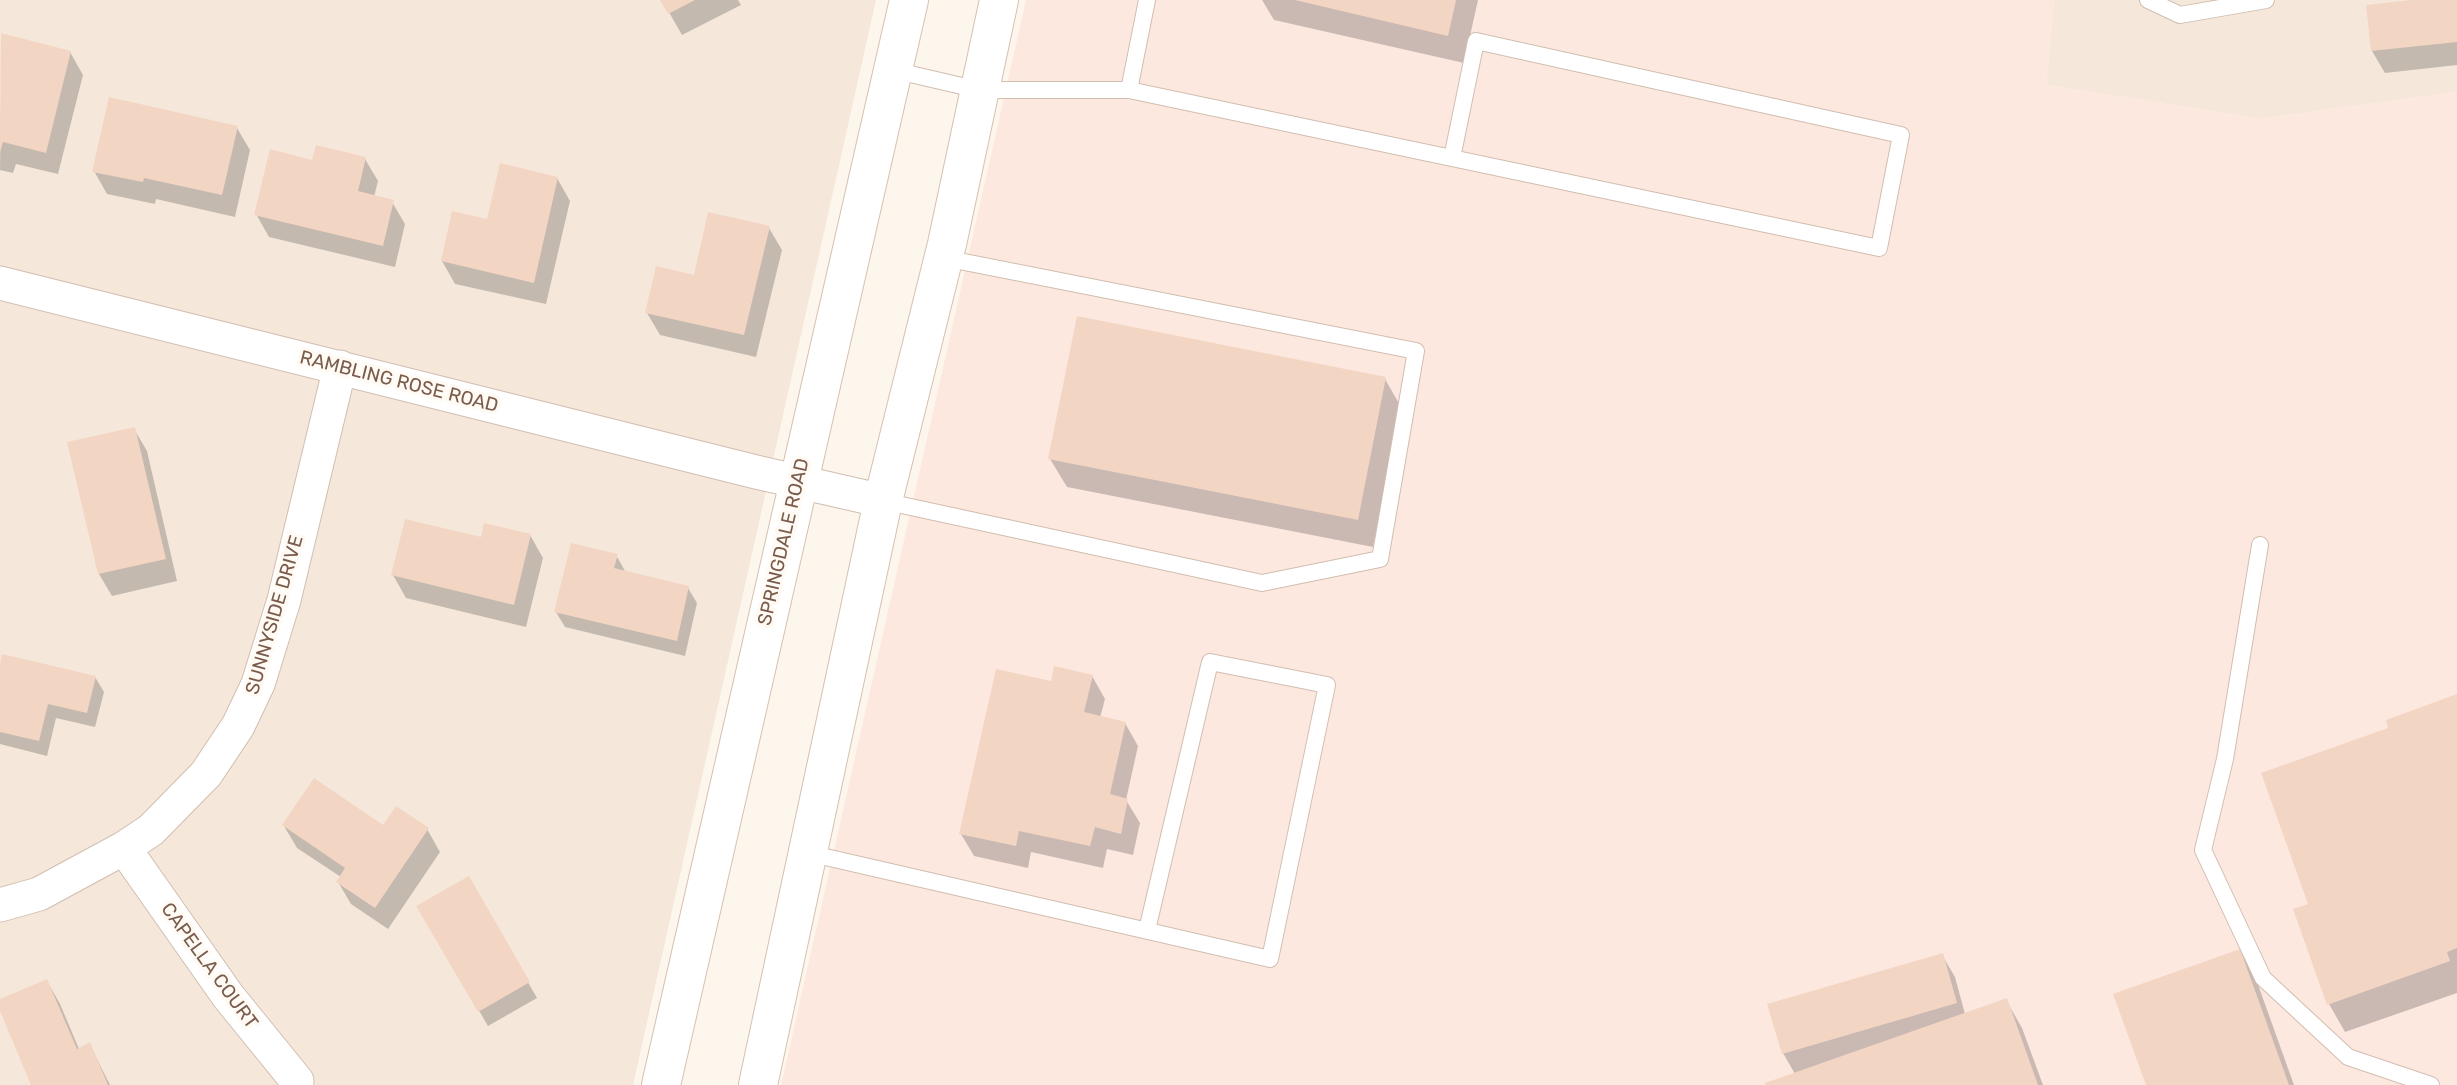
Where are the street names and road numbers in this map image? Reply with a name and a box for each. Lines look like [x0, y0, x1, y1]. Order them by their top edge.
street label: RAMBLING ROSE ROAD [297, 346, 501, 418]
street label: SPRINGDALE ROAD [754, 456, 814, 628]
street label: SUNNYSIDE DRIVE [241, 533, 309, 697]
street label: CAPELLA COURT [156, 899, 262, 1033]

